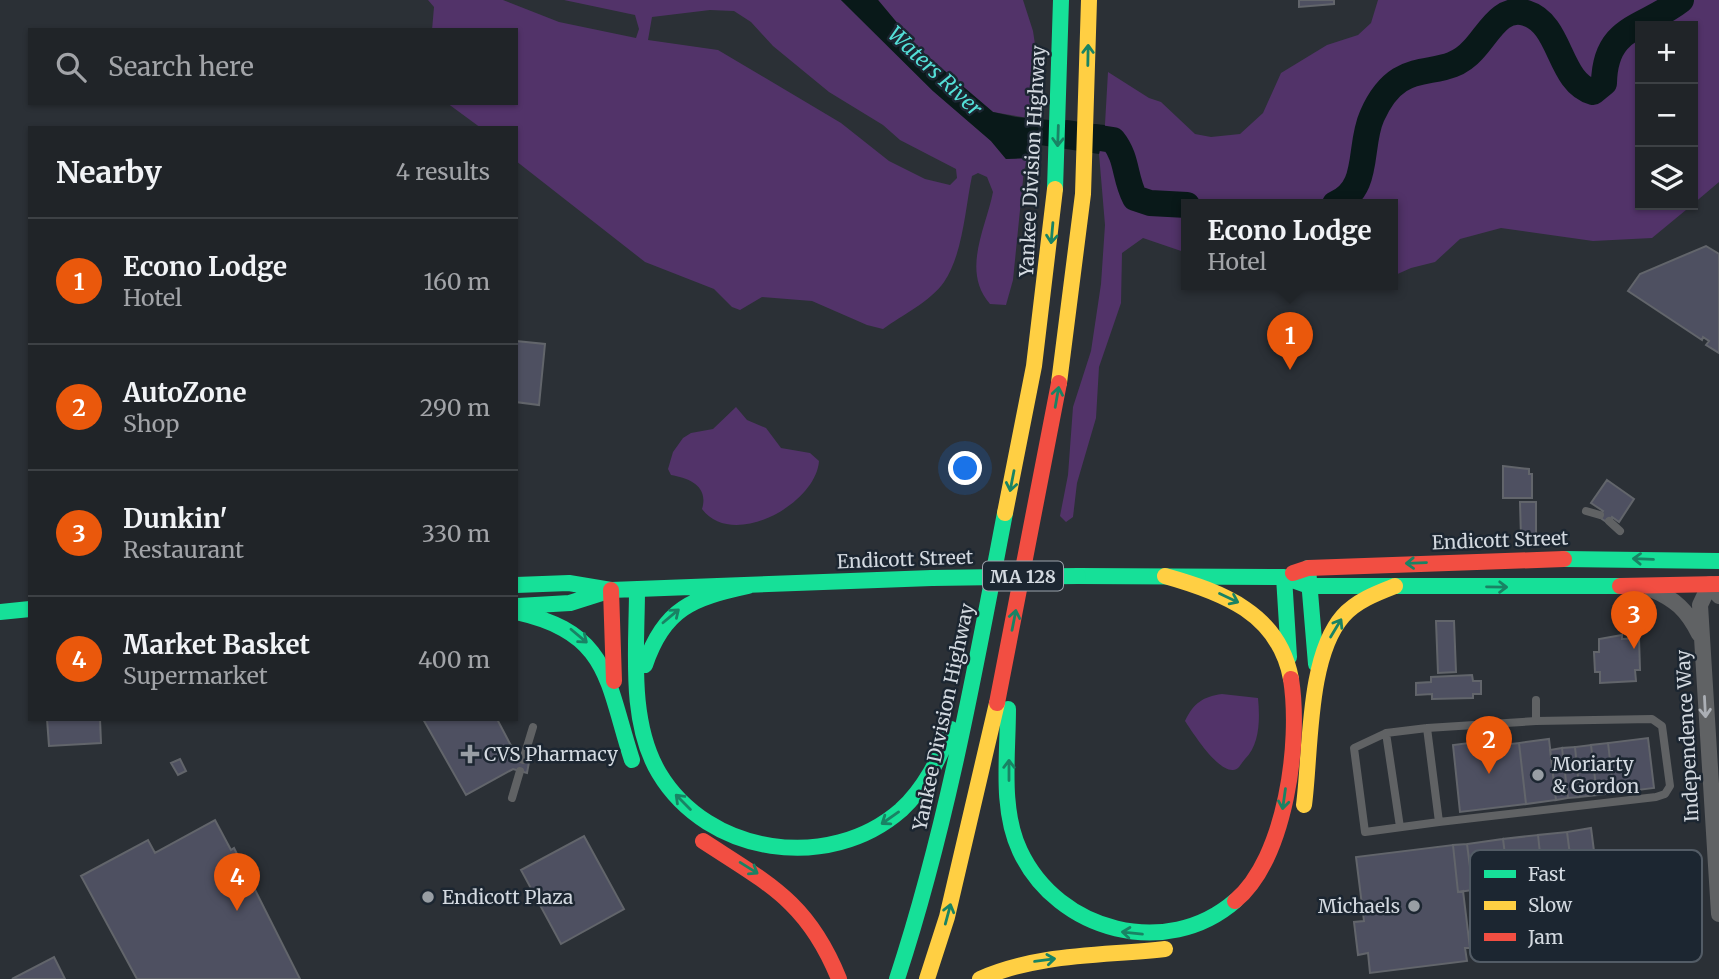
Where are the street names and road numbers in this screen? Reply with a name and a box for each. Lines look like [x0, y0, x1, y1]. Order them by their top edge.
street label: Yankee Division Highway [1014, 45, 1050, 278]
street label: Endicott Street [1431, 526, 1569, 554]
street label: Endicott Street [836, 545, 974, 573]
road number: MA 128 [983, 562, 1063, 590]
street label: Yankee Division Highway [907, 601, 979, 834]
street label: Independence Way [1671, 649, 1703, 823]

